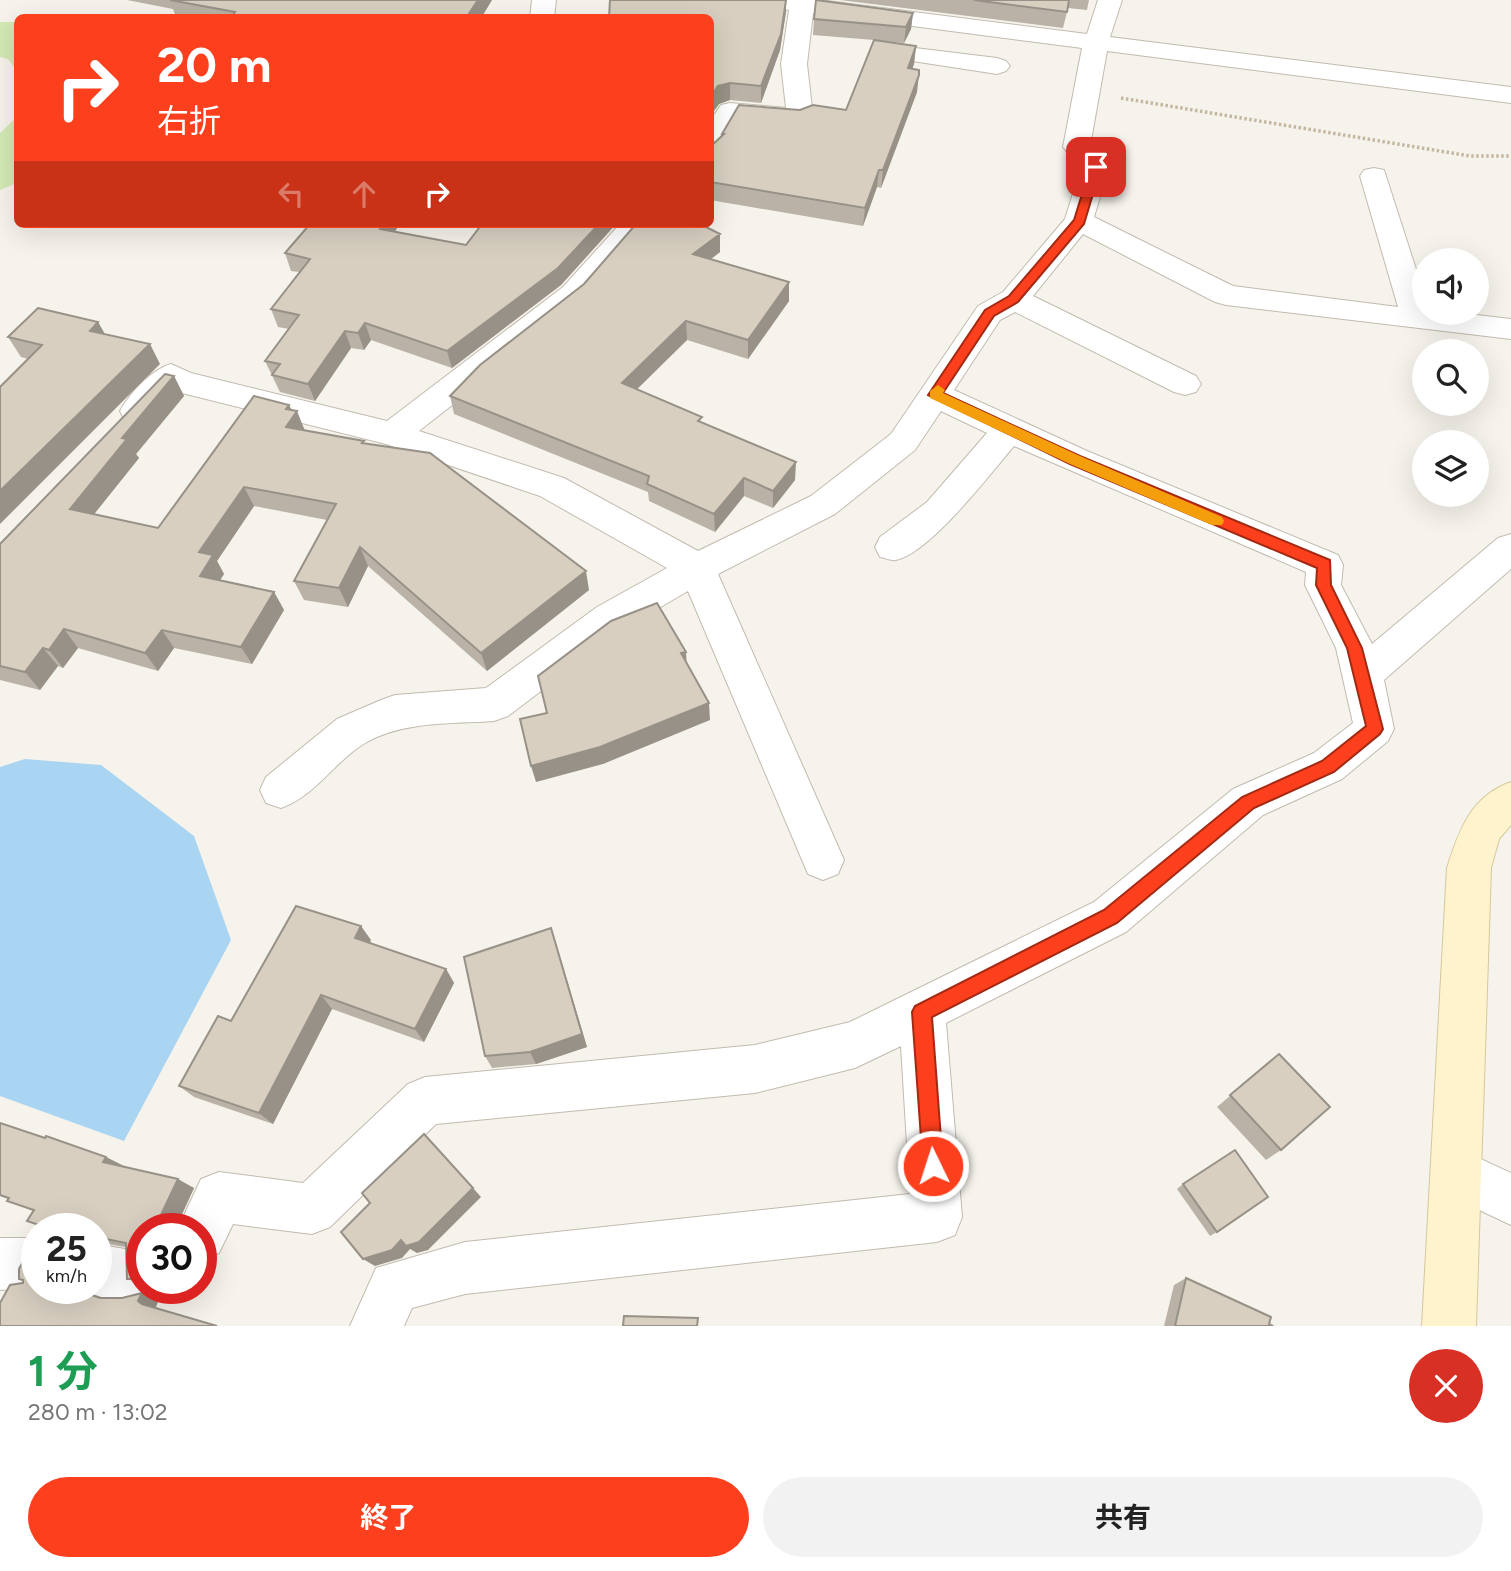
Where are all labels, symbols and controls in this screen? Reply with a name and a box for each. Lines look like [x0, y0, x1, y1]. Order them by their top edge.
text: 20 m [157, 35, 272, 94]
icon: right [42, 42, 133, 133]
text: 右折 [157, 102, 221, 140]
pin [1066, 137, 1126, 197]
icon: arrive [1077, 148, 1115, 186]
icon: left [272, 175, 310, 213]
icon: ahead [345, 175, 383, 213]
icon: right [418, 175, 456, 213]
map controls [1412, 248, 1489, 507]
button: sound [1412, 248, 1489, 325]
button: search [1412, 339, 1489, 416]
button: layers [1412, 430, 1489, 507]
position arrow [896, 1129, 970, 1203]
speed limit sign: 30 [126, 1213, 217, 1304]
text: 25 [46, 1228, 87, 1270]
text: km/h [46, 1265, 87, 1287]
text: 1 分 [28, 1346, 98, 1397]
button: close [1409, 1349, 1483, 1423]
text: 280 m · 13:02 [28, 1398, 168, 1426]
button: 終了 [28, 1477, 749, 1557]
button: 共有 [763, 1477, 1483, 1557]

